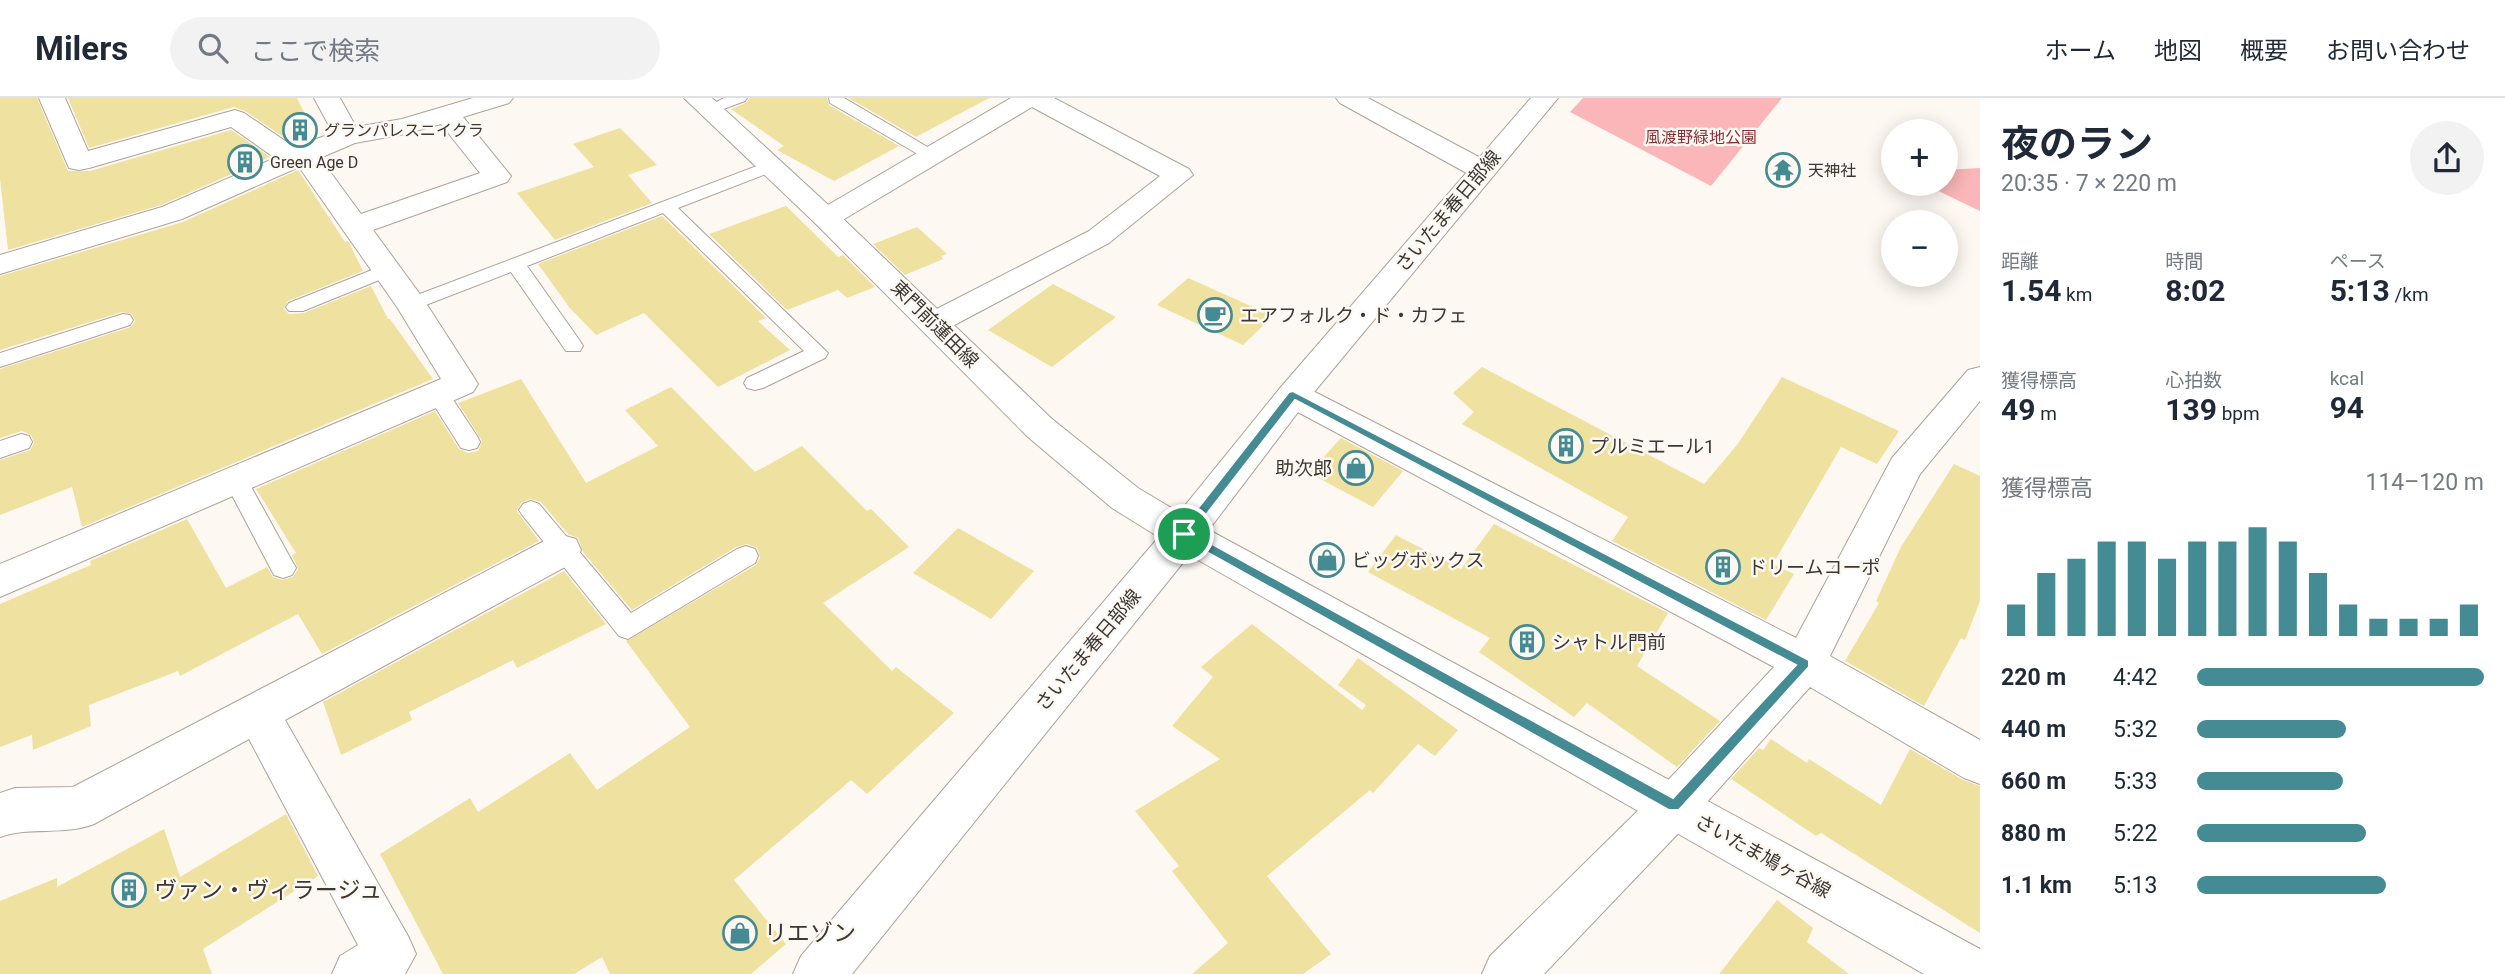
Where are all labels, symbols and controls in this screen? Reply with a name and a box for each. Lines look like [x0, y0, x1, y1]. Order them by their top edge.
search box [170, 17, 660, 80]
text: Milers [35, 29, 128, 68]
icon: search [194, 29, 232, 67]
text: ここで検索 [250, 36, 380, 66]
text: ホーム [2045, 37, 2116, 65]
text: 地図 [2154, 37, 2202, 65]
text: 概要 [2240, 37, 2288, 65]
text: お問い合わせ [2326, 37, 2470, 65]
building icon: グランパレスニイクラ [281, 111, 319, 149]
map controls [1881, 119, 1958, 287]
button: + [1881, 119, 1958, 196]
place label: グランパレスニイクラ [324, 121, 484, 140]
button: share [2410, 121, 2484, 195]
text: 夜のラン [2001, 122, 2153, 166]
park label: 風渡野緑地公園 [1645, 128, 1757, 147]
building icon: Green Age D [226, 143, 264, 181]
street label: さいたま春日部線 [1391, 146, 1505, 276]
temple icon: 天神社 [1764, 151, 1802, 189]
place label: Green Age D [270, 153, 358, 172]
place label: 天神社 [1808, 161, 1856, 180]
text: 20:35 · 7 × 220 m [2001, 170, 2177, 197]
button: − [1881, 210, 1958, 287]
text: 距離 [2001, 250, 2039, 273]
text: 時間 [2165, 250, 2203, 273]
text: ペース [2330, 250, 2386, 273]
text: 1.54 [2001, 273, 2061, 308]
text: 8:02 [2165, 273, 2225, 308]
text: 5:13 [2330, 273, 2390, 308]
street label: 東門前蓮田線 [887, 276, 983, 372]
text: km [2061, 283, 2092, 306]
text: /km [2390, 283, 2429, 306]
cafe icon: エアフォルク・ド・カフェ [1196, 296, 1234, 334]
place label: エアフォルク・ド・カフェ [1240, 304, 1468, 327]
text: kcal [2330, 367, 2364, 390]
text: 獲得標高 [2001, 369, 2077, 392]
text: 心拍数 [2165, 369, 2222, 392]
text: 94 [2330, 390, 2364, 425]
text: 49 [2001, 392, 2035, 427]
text: 139 [2165, 392, 2217, 427]
text: m [2035, 402, 2057, 425]
text: bpm [2217, 402, 2260, 425]
building icon: プルミエール1 [1547, 427, 1585, 465]
place label: プルミエール1 [1590, 435, 1715, 458]
shop icon: 助次郎 [1337, 449, 1375, 487]
place label: 助次郎 [1275, 457, 1332, 480]
text: 114–120 m [2365, 469, 2484, 496]
text: 獲得標高 [2001, 475, 2093, 502]
pin [1154, 504, 1214, 564]
icon: arrive [1165, 515, 1203, 553]
shop icon: ビッグボックス [1308, 541, 1346, 579]
building icon: ドリームコーポ [1704, 548, 1742, 586]
place label: ビッグボックス [1352, 549, 1484, 572]
place label: ドリームコーポ [1748, 556, 1880, 579]
street label: さいたま春日部線 [1031, 585, 1145, 715]
building icon: シャトル門前 [1508, 623, 1546, 661]
place label: シャトル門前 [1552, 631, 1666, 654]
text: 220 m [2001, 664, 2066, 691]
text: 4:42 [2113, 664, 2157, 691]
text: 440 m [2001, 716, 2066, 743]
text: 5:32 [2113, 716, 2157, 743]
text: 660 m [2001, 768, 2066, 795]
text: 5:33 [2113, 768, 2157, 795]
street label: さいたま鳩ヶ谷線 [1691, 809, 1835, 903]
text: 880 m [2001, 820, 2066, 847]
text: 5:22 [2113, 820, 2157, 847]
building icon: ヴァン・ヴィラージュ [110, 871, 148, 909]
text: 1.1 km [2001, 872, 2072, 899]
text: 5:13 [2113, 872, 2157, 899]
place label: ヴァン・ヴィラージュ [154, 877, 382, 904]
shop icon: リエゾン [721, 914, 759, 952]
place label: リエゾン [764, 920, 856, 947]

